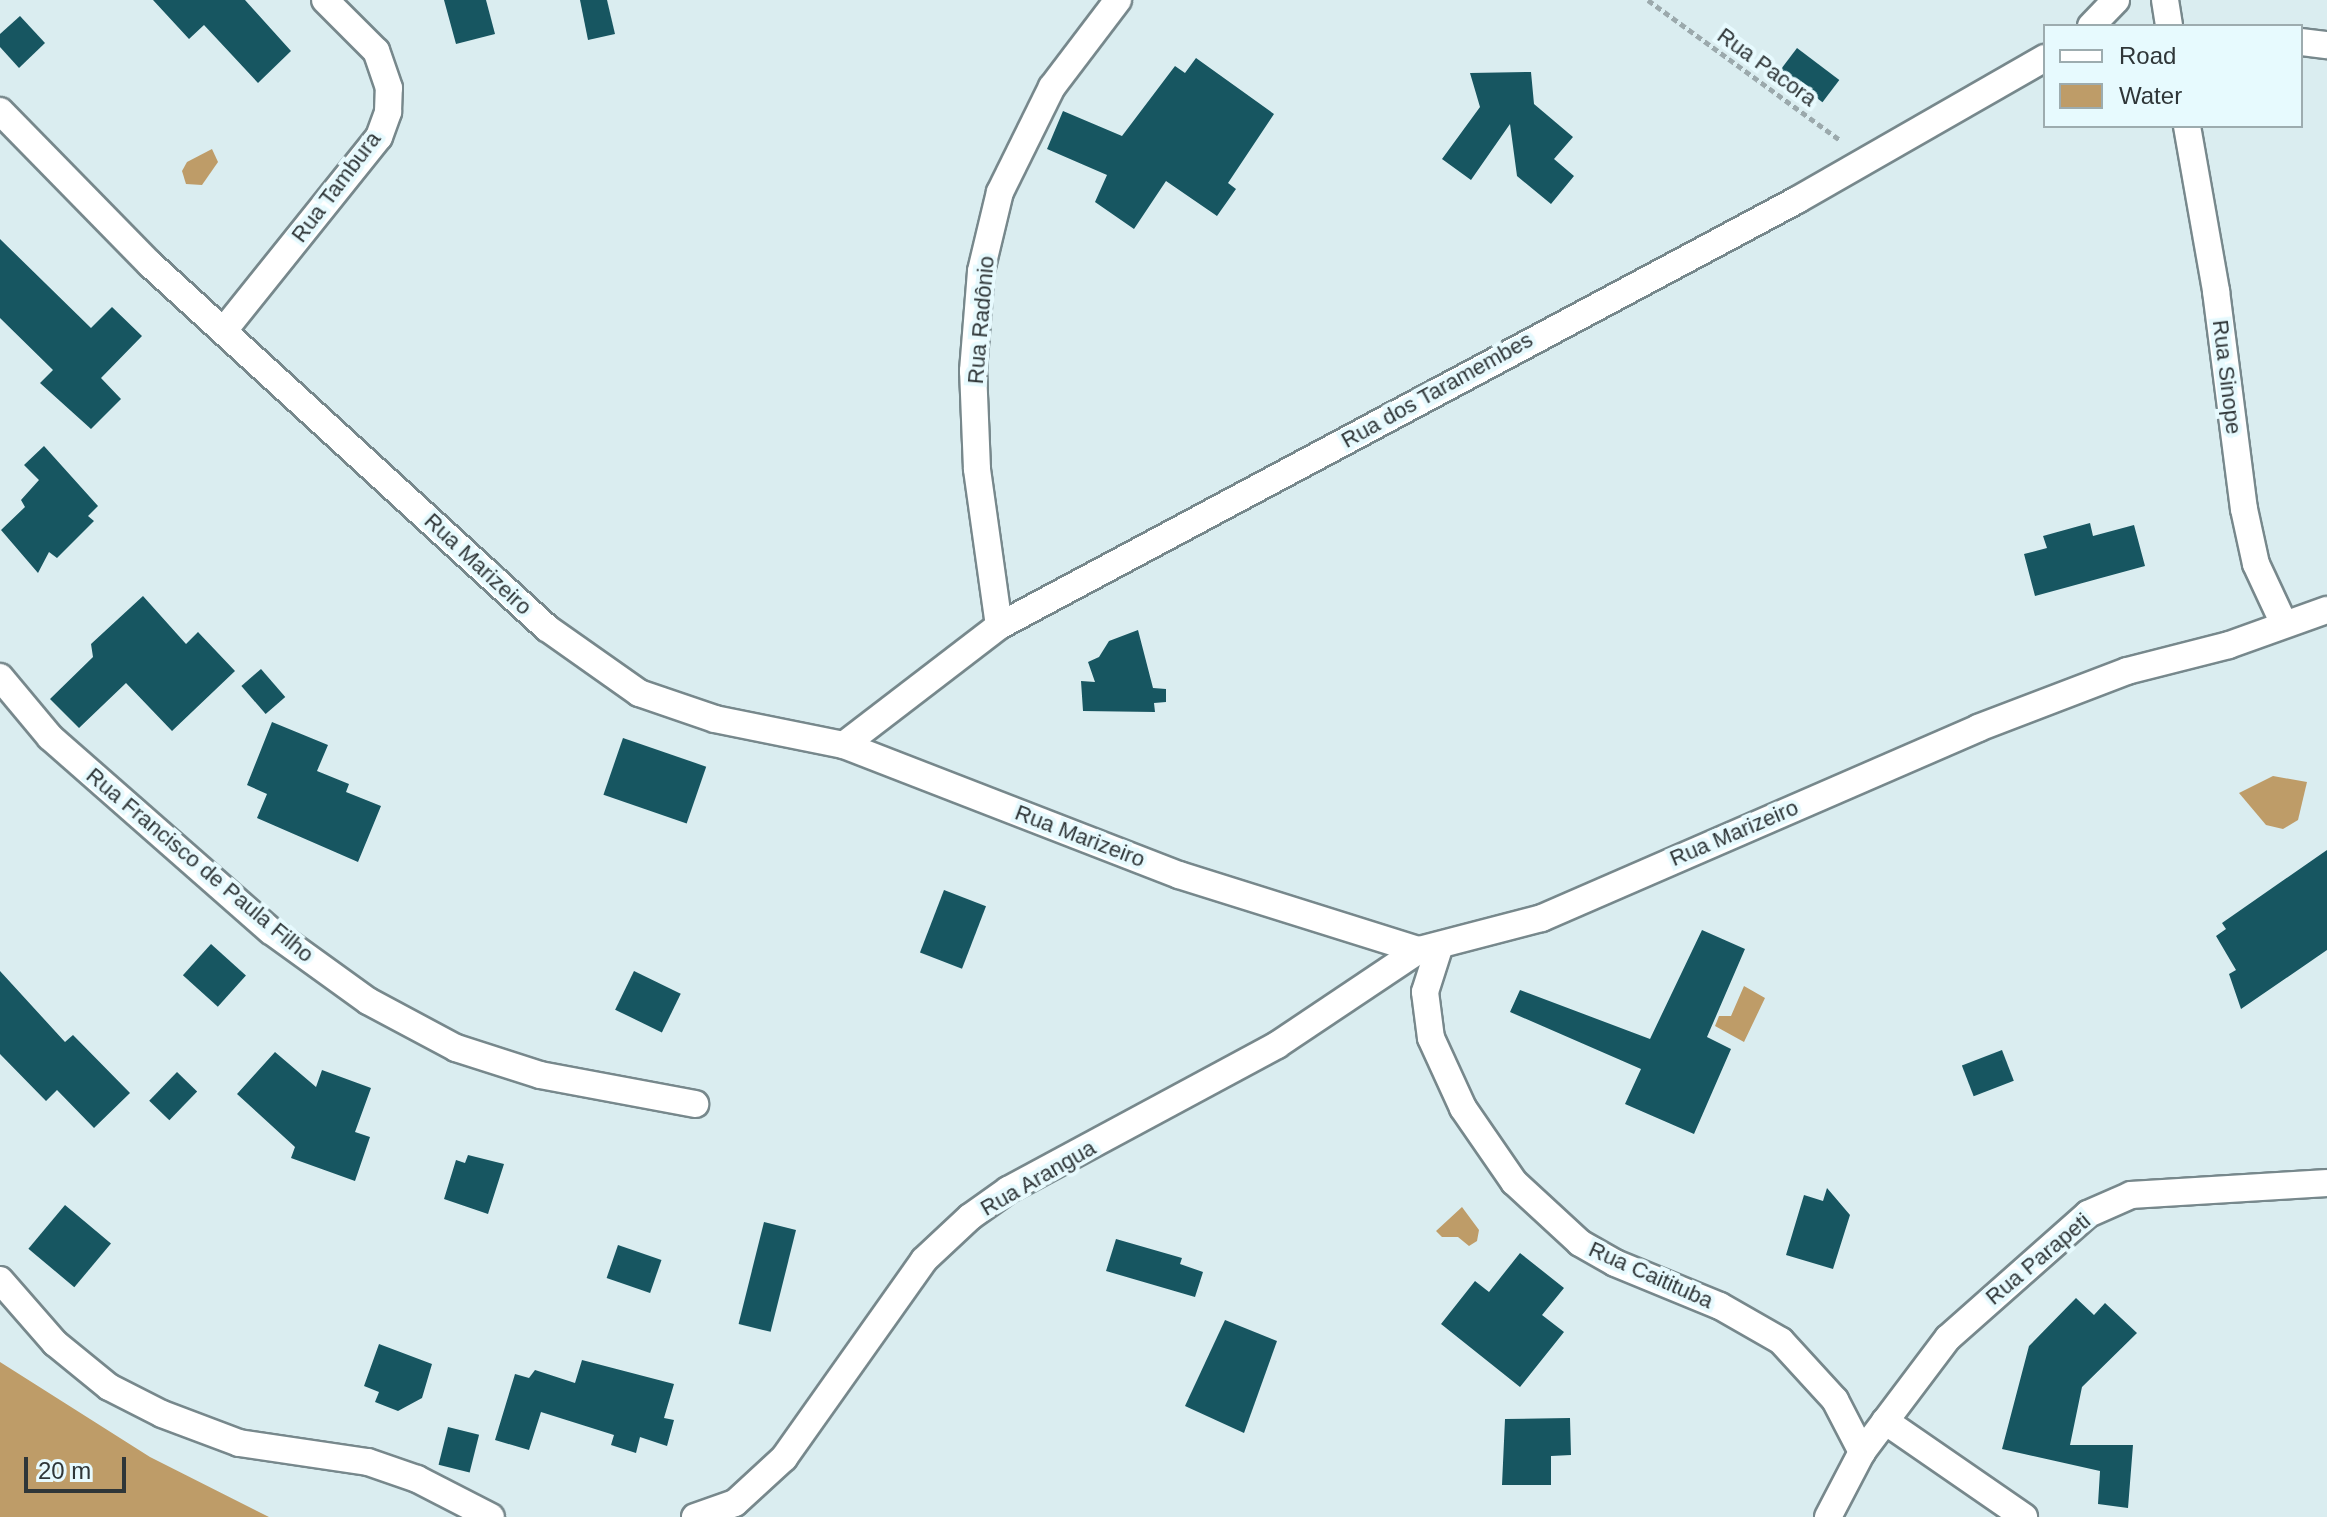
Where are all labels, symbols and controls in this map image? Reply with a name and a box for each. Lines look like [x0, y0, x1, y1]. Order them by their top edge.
street label: Rua Pacora [1712, 22, 1822, 112]
legend [2043, 24, 2303, 128]
text: Road [2119, 42, 2176, 69]
text: Water [2119, 82, 2182, 109]
street label: Rua Tambura [286, 126, 386, 248]
street label: Rua Radônio [962, 255, 1000, 385]
street label: Rua Sinope [2207, 318, 2247, 436]
street label: Rua dos Taramembes [1336, 326, 1538, 454]
street label: Rua Marizeiro [419, 508, 537, 620]
street label: Rua Francisco de Paula Filho [81, 762, 319, 968]
street label: Rua Marizeiro [1666, 794, 1802, 872]
street label: Rua Marizeiro [1011, 799, 1149, 873]
street label: Rua Arangua [975, 1134, 1101, 1222]
street label: Rua Parapeti [1980, 1208, 2096, 1310]
street label: Rua Caitituba [1585, 1236, 1717, 1314]
scale bar [28, 1441, 130, 1491]
text: 20 m [38, 1457, 91, 1484]

